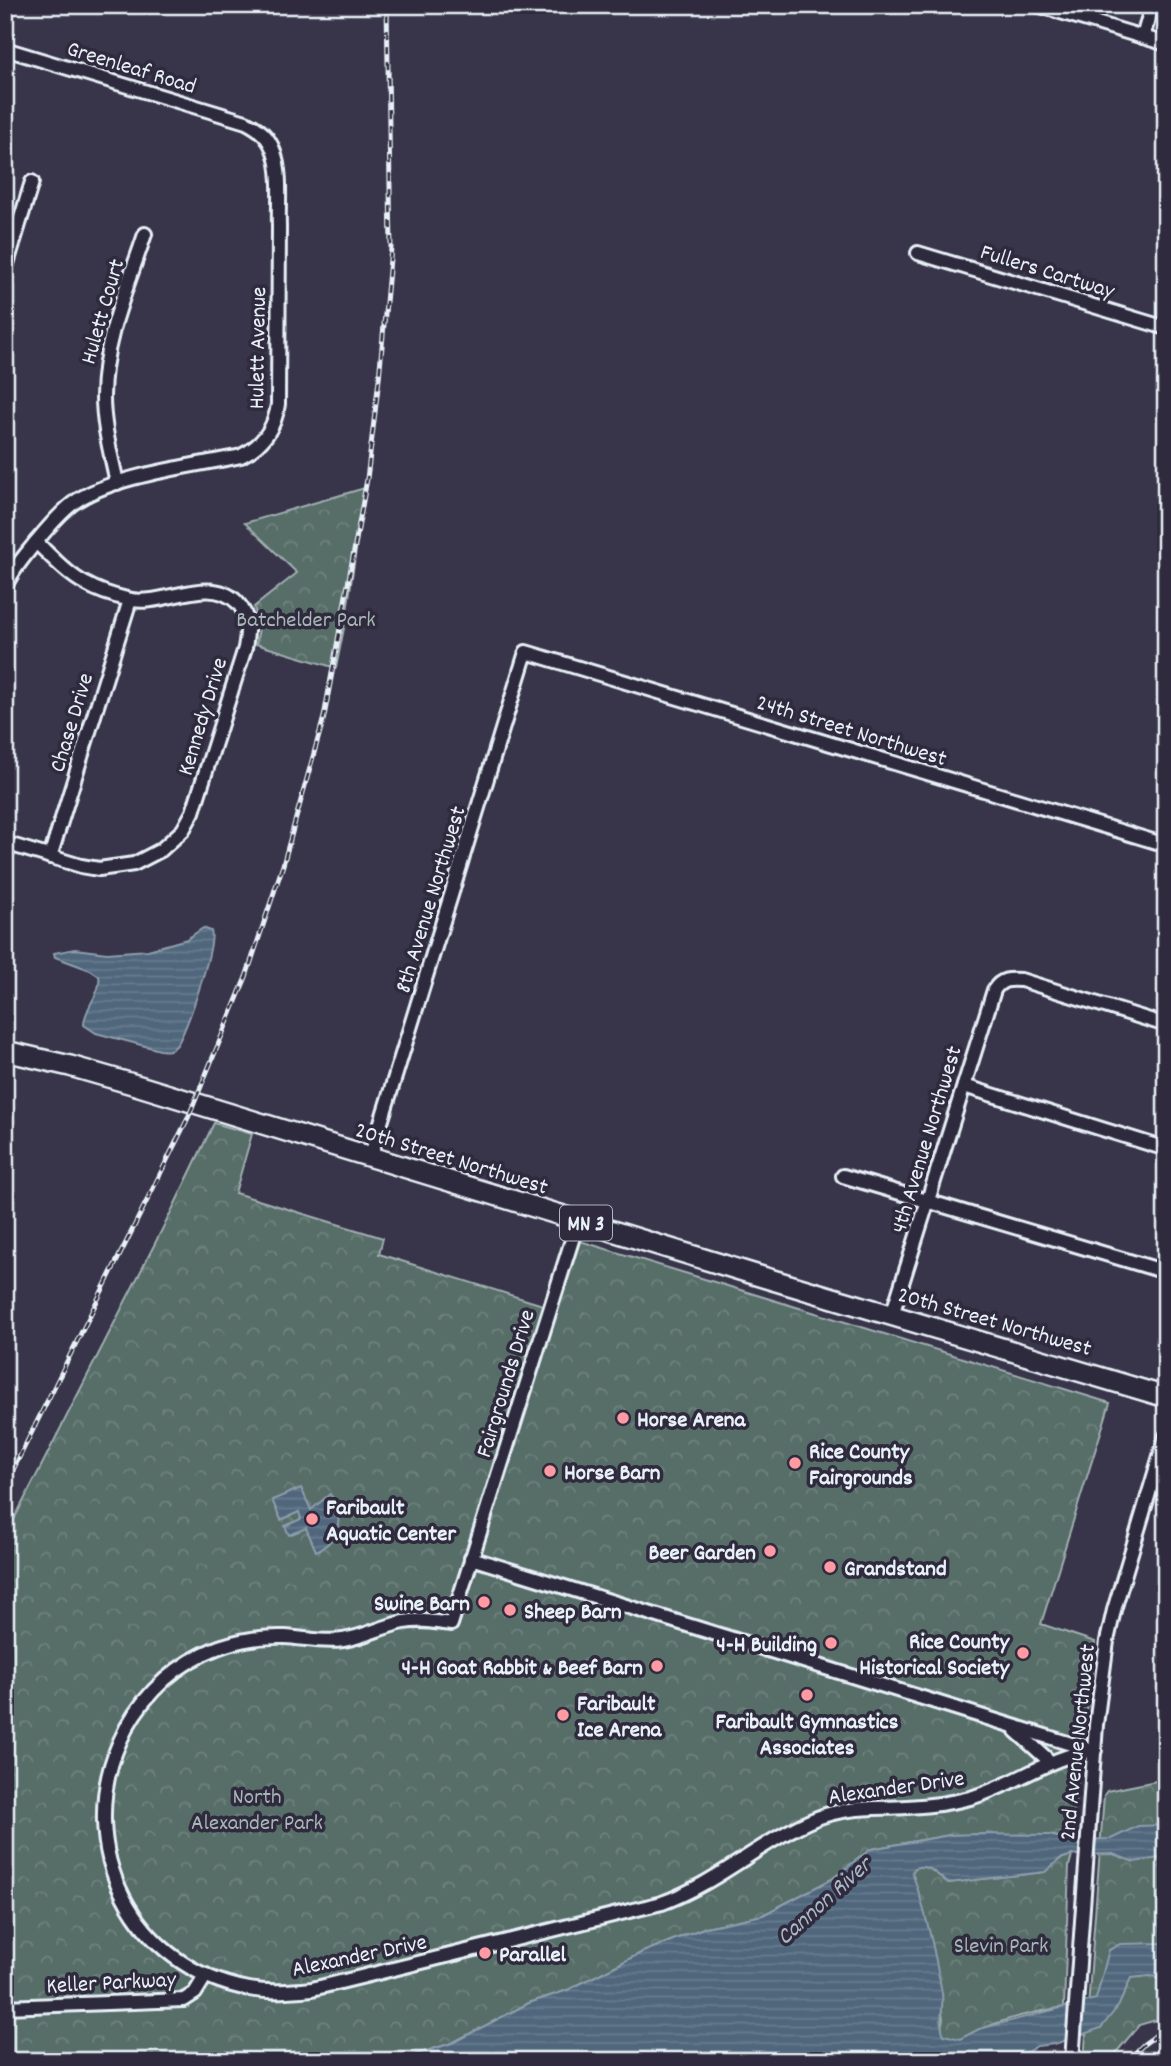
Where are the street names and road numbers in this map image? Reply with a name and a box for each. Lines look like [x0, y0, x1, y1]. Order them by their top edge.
street label: Greenleaf Road [62, 34, 200, 105]
street label: Fullers Cartway [976, 237, 1119, 310]
street label: Hulett Court [74, 255, 135, 368]
street label: Hulett Avenue [242, 287, 277, 410]
street label: Kennedy Drive [171, 654, 238, 780]
street label: Chase Drive [43, 669, 104, 777]
street label: 24th Street Northwest [752, 688, 950, 777]
street label: 8th Avenue Northwest [388, 802, 476, 998]
street label: 4th Avenue Northwest [884, 1042, 973, 1238]
street label: 20th Street Northwest [350, 1115, 552, 1205]
road number: MN 3 [560, 1206, 612, 1240]
street label: 20th Street Northwest [893, 1280, 1095, 1367]
street label: Fairgrounds Drive [469, 1306, 546, 1462]
street label: 2nd Avenue Northwest [1053, 1643, 1106, 1842]
street label: Alexander Drive [826, 1764, 967, 1815]
street label: Alexander Drive [289, 1927, 430, 1988]
street label: Keller Parkway [46, 1965, 177, 2004]

